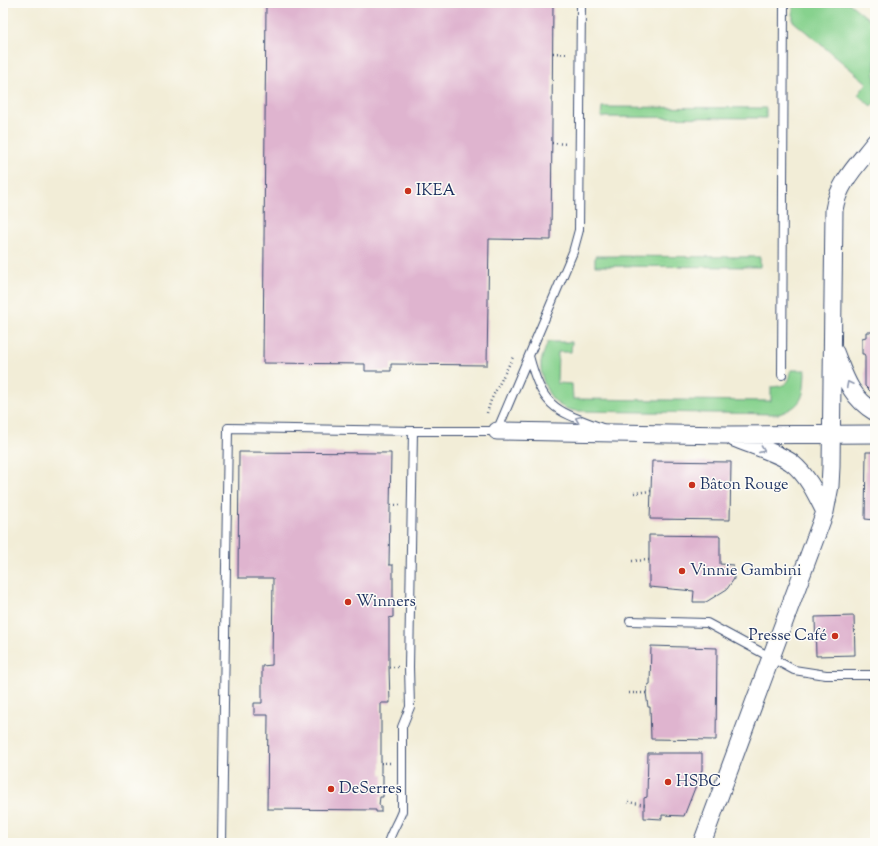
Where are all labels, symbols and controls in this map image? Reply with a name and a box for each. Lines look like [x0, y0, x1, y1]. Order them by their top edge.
place label: IKEA [416, 180, 456, 203]
marker: IKEA [403, 186, 413, 196]
one-way arrow [846, 381, 853, 388]
one-way arrow [574, 415, 581, 423]
one-way arrow [759, 445, 766, 453]
place label: Bâton Rouge [700, 474, 789, 497]
marker: Bâton Rouge [687, 480, 697, 490]
place label: Vinnie Gambini [690, 560, 802, 583]
marker: Vinnie Gambini [677, 566, 687, 576]
place label: Winners [356, 591, 416, 614]
marker: Winners [343, 597, 353, 607]
place label: Presse Café [749, 625, 827, 648]
marker: Presse Café [830, 631, 840, 641]
place label: HSBC [676, 771, 721, 794]
marker: HSBC [663, 777, 673, 787]
place label: DeSerres [339, 778, 402, 801]
marker: DeSerres [326, 784, 336, 794]

